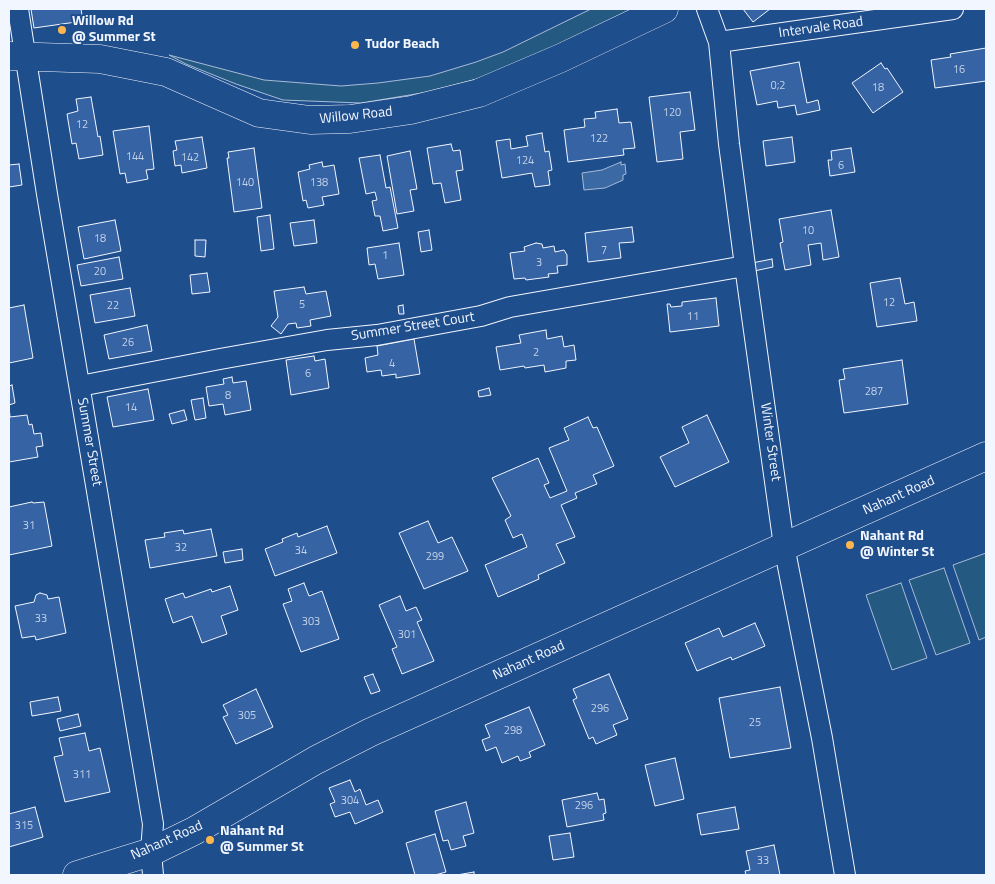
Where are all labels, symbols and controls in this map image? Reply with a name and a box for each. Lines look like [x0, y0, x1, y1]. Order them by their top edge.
place label: Willow Rd @ Summer St [72, 14, 156, 46]
street label: Intervale Road [778, 14, 864, 42]
marker: Willow Rd @ Summer St [56, 24, 68, 36]
place label: Tudor Beach [365, 37, 440, 53]
marker: Tudor Beach [349, 39, 361, 51]
house number: 16 [953, 63, 965, 77]
house number: 0;2 [770, 79, 786, 93]
house number: 18 [872, 81, 884, 95]
street label: Willow Road [319, 104, 393, 128]
house number: 120 [663, 106, 681, 120]
house number: 12 [76, 118, 88, 132]
house number: 122 [590, 132, 608, 146]
house number: 144 [126, 150, 144, 164]
house number: 142 [181, 151, 199, 165]
house number: 124 [516, 154, 534, 168]
house number: 6 [838, 159, 844, 173]
house number: 140 [236, 176, 254, 190]
house number: 138 [310, 176, 328, 190]
house number: 10 [802, 224, 814, 238]
house number: 18 [94, 232, 106, 246]
house number: 7 [601, 244, 607, 258]
house number: 1 [382, 249, 388, 263]
house number: 3 [536, 256, 542, 270]
house number: 20 [94, 265, 106, 279]
house number: 12 [883, 296, 895, 310]
house number: 5 [299, 298, 305, 312]
house number: 22 [107, 299, 119, 313]
street label: Summer Street Court [350, 309, 476, 345]
house number: 11 [687, 310, 699, 324]
house number: 26 [122, 336, 134, 350]
house number: 2 [533, 346, 539, 360]
house number: 4 [389, 357, 395, 371]
house number: 6 [305, 367, 311, 381]
house number: 287 [865, 385, 883, 399]
house number: 8 [225, 389, 231, 403]
street label: Summer Street [73, 396, 105, 488]
house number: 14 [125, 401, 137, 415]
street label: Winter Street [756, 402, 784, 482]
street label: Nahant Road [861, 473, 937, 519]
house number: 31 [23, 519, 35, 533]
place label: Nahant Rd @ Winter St [860, 529, 934, 562]
marker: Nahant Rd @ Winter St [844, 539, 856, 551]
house number: 32 [175, 541, 187, 555]
house number: 34 [295, 544, 307, 558]
house number: 299 [426, 550, 444, 564]
house number: 33 [35, 612, 47, 626]
house number: 303 [302, 615, 320, 629]
house number: 301 [398, 628, 416, 642]
street label: Nahant Road [491, 638, 567, 684]
house number: 296 [591, 702, 609, 716]
house number: 305 [238, 709, 256, 723]
house number: 25 [749, 716, 761, 730]
house number: 298 [504, 724, 522, 738]
house number: 311 [73, 768, 91, 782]
house number: 304 [341, 794, 359, 808]
house number: 296 [575, 799, 593, 813]
street label: Nahant Road [129, 818, 205, 864]
house number: 315 [15, 819, 33, 833]
place label: Nahant Rd @ Summer St [220, 824, 304, 856]
marker: Nahant Rd @ Summer St [204, 834, 216, 846]
house number: 33 [757, 854, 769, 868]

